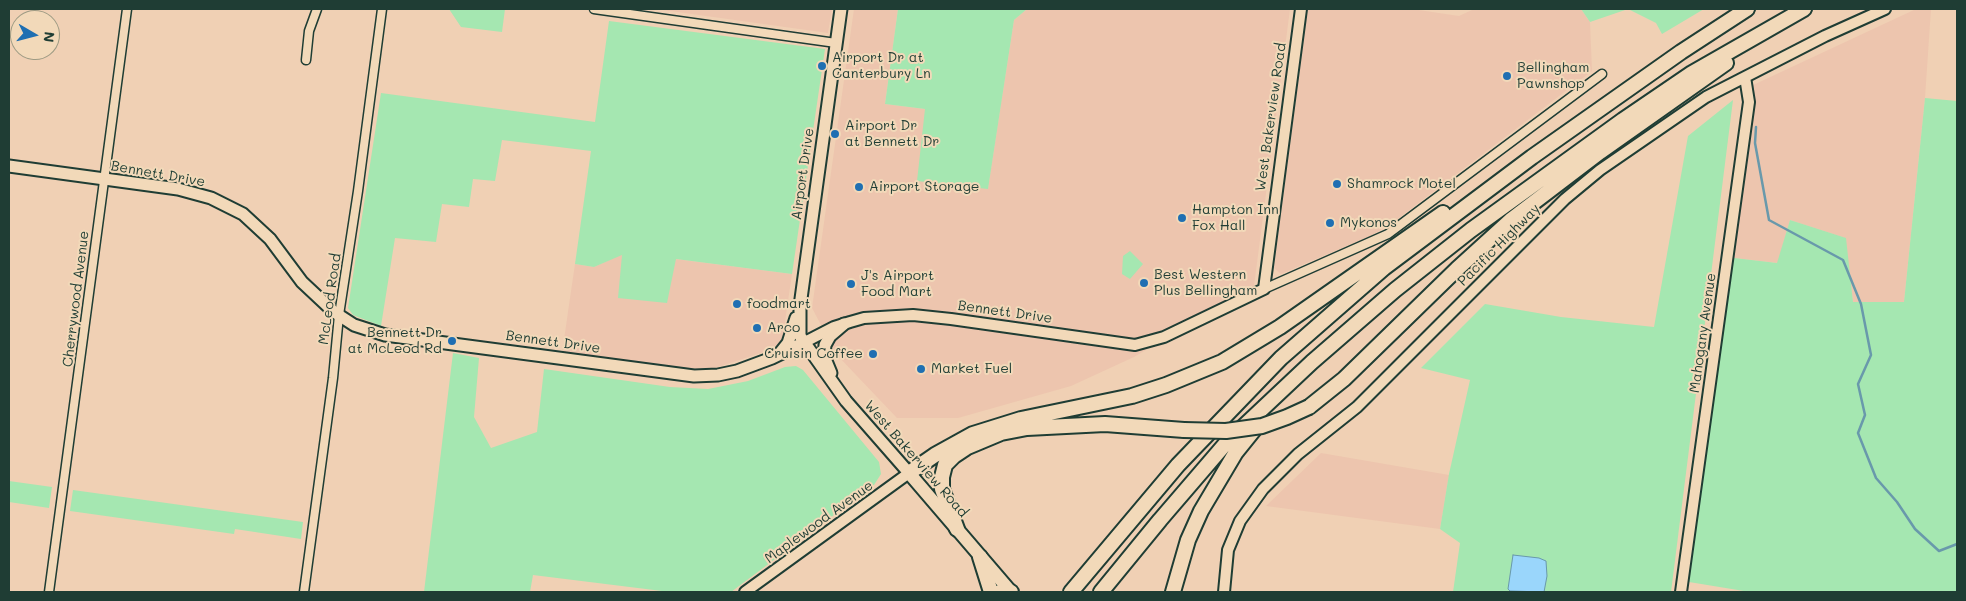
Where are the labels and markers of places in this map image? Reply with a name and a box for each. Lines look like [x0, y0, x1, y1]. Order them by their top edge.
place label: Airport Dr at Canterbury Ln [832, 50, 931, 82]
marker: Airport Dr at Canterbury Ln [816, 60, 828, 72]
place label: Bellingham Pawnshop [1517, 60, 1589, 92]
marker: Bellingham Pawnshop [1501, 70, 1513, 82]
place label: Airport Dr at Bennett Dr [845, 118, 939, 150]
marker: Airport Dr at Bennett Dr [829, 128, 841, 140]
place label: Shamrock Motel [1347, 176, 1456, 192]
marker: Shamrock Motel [1331, 178, 1343, 190]
place label: Airport Storage [869, 179, 979, 195]
marker: Airport Storage [853, 181, 865, 193]
place label: Hampton Inn Fox Hall [1192, 202, 1279, 234]
marker: Hampton Inn Fox Hall [1176, 212, 1188, 224]
place label: Mykonos [1340, 215, 1397, 231]
marker: Mykonos [1324, 217, 1336, 229]
place label: Best Western Plus Bellingham [1154, 267, 1257, 300]
place label: J's Airport Food Mart [861, 268, 934, 300]
marker: Best Western Plus Bellingham [1138, 277, 1150, 289]
marker: J's Airport Food Mart [845, 278, 857, 290]
place label: foodmart [747, 296, 811, 312]
marker: foodmart [731, 298, 743, 310]
place label: Arco [767, 320, 800, 336]
marker: Arco [751, 322, 763, 334]
place label: Bennett Dr at McLeod Rd [348, 325, 442, 358]
marker: Bennett Dr at McLeod Rd [446, 335, 458, 347]
place label: Cruisin Coffee [764, 346, 863, 362]
marker: Cruisin Coffee [867, 348, 879, 360]
place label: Market Fuel [931, 361, 1012, 377]
marker: Market Fuel [915, 363, 927, 375]

